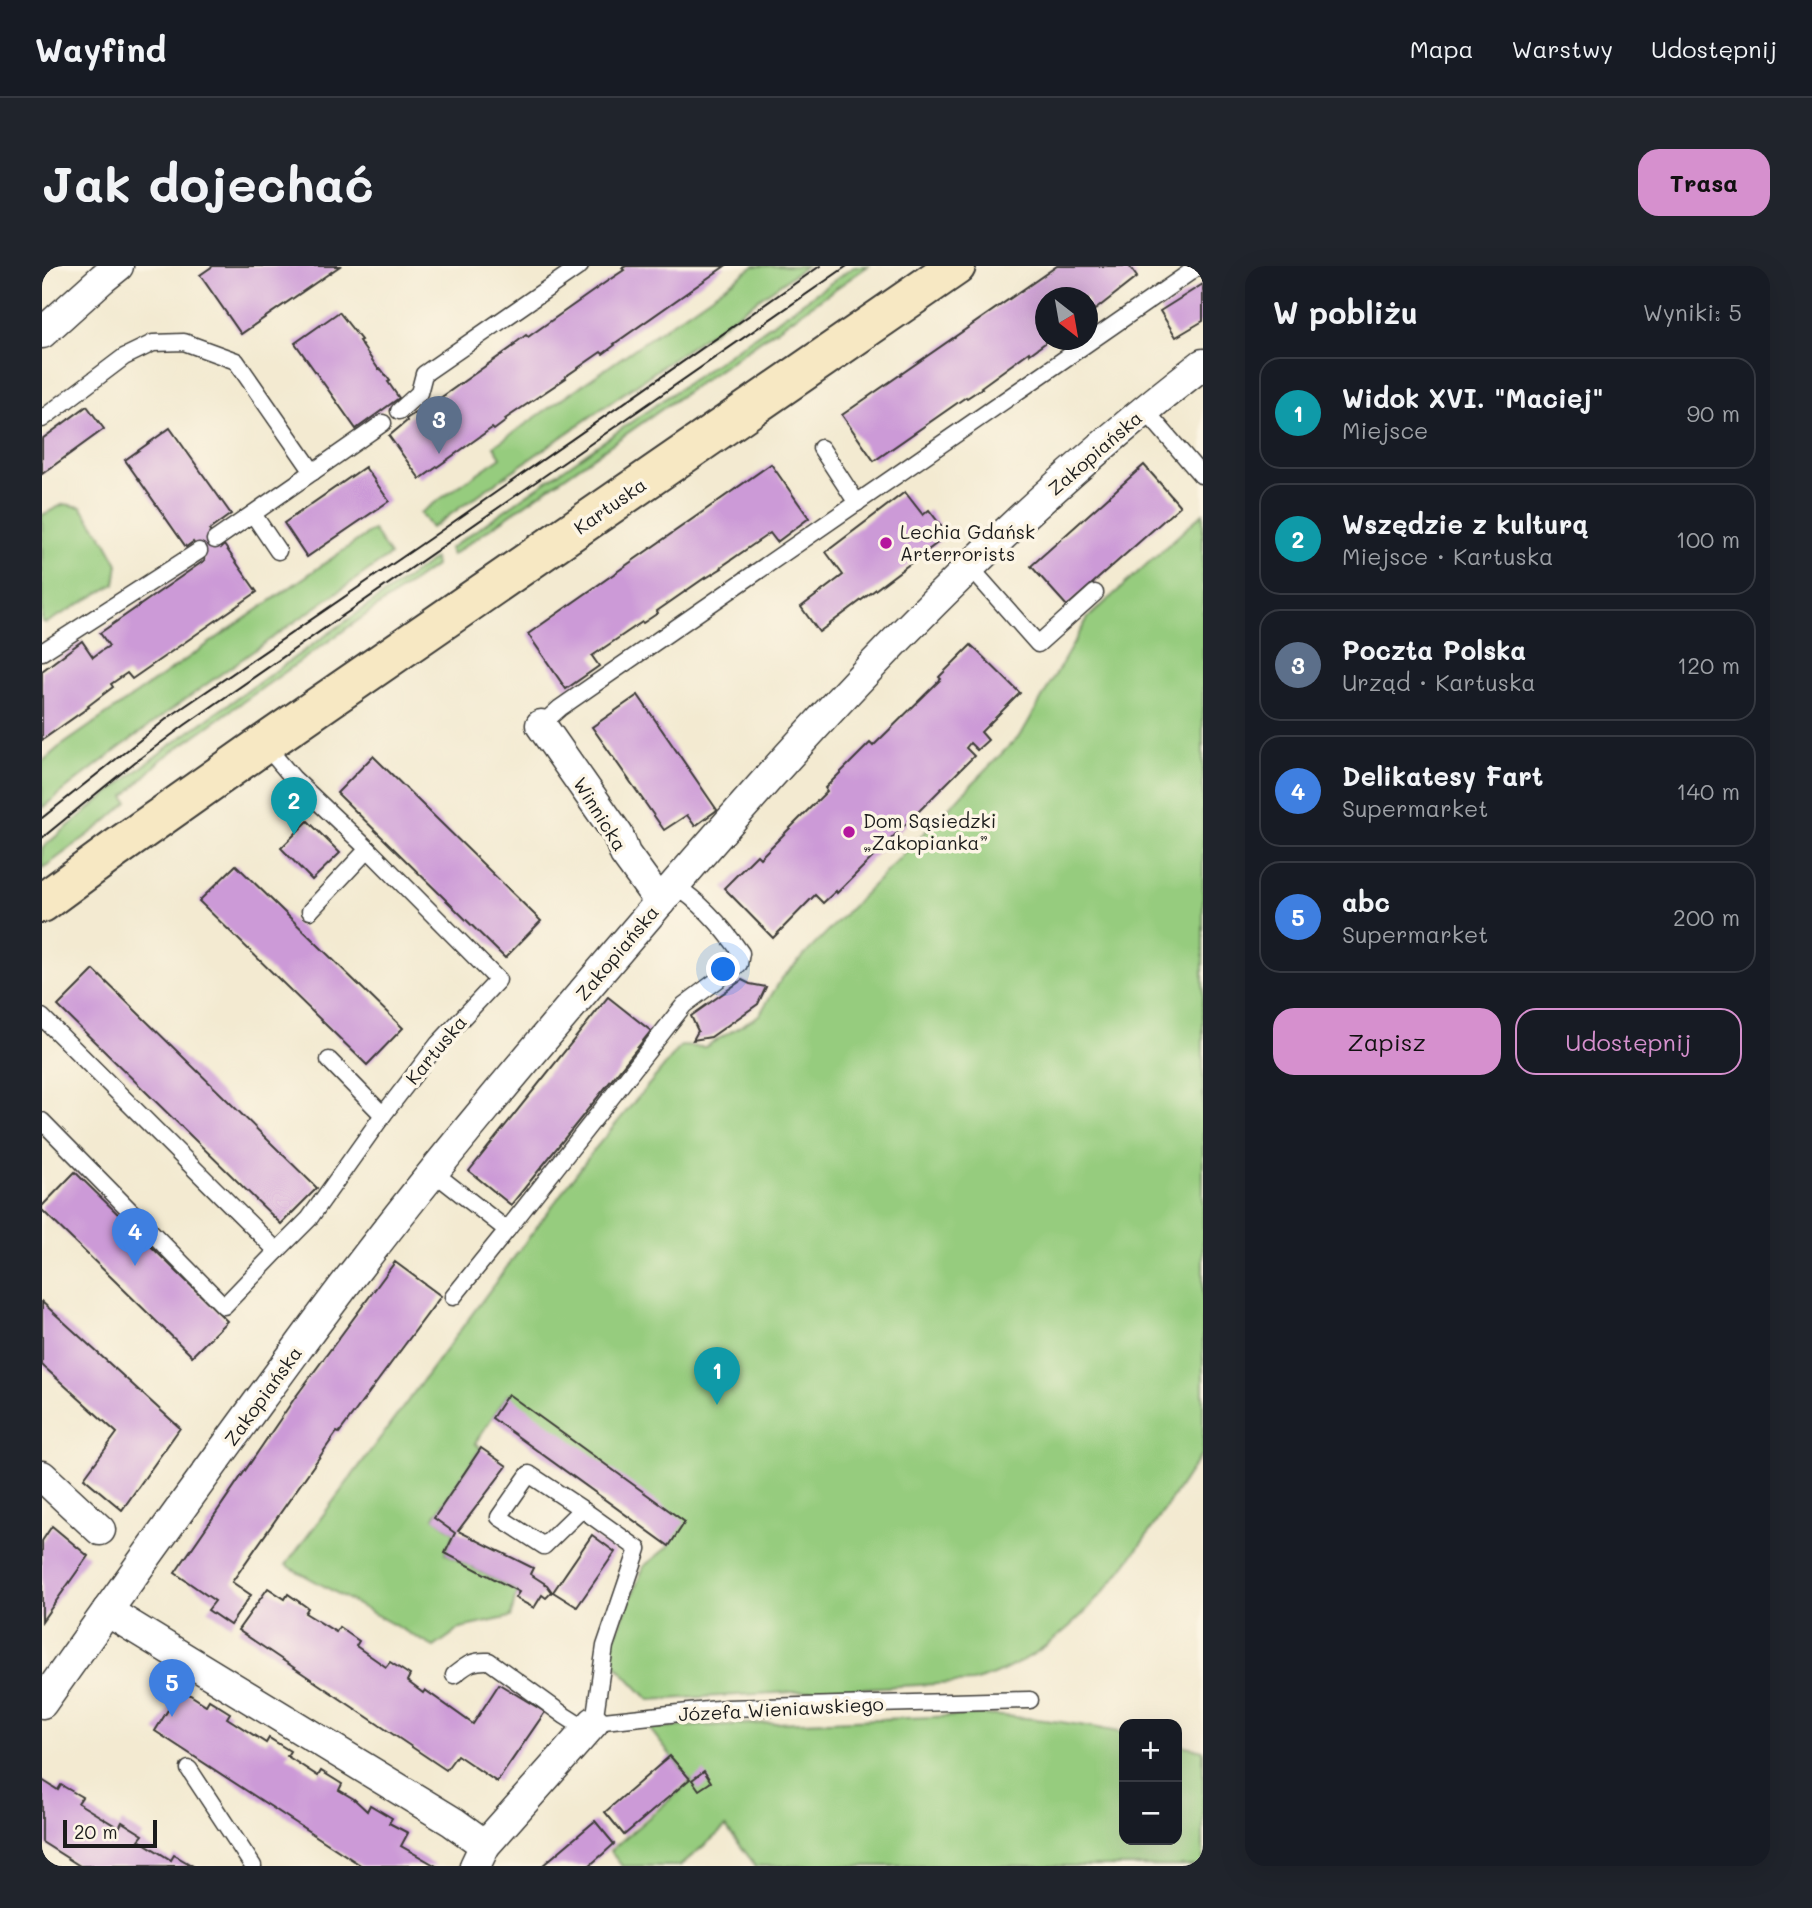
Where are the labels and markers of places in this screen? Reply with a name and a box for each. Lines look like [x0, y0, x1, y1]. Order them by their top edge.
pin: 3 [416, 396, 462, 454]
place label: Lechia Gdańsk Arterrorists [900, 519, 1035, 566]
marker: Lechia Gdańsk Arterrorists [878, 535, 894, 551]
pin: 2 [271, 777, 317, 835]
place label: Dom Sąsiedzki „Zakopianka” [863, 808, 996, 855]
marker: Dom Sąsiedzki „Zakopianka” [841, 824, 857, 840]
pin: 4 [112, 1208, 158, 1266]
pin: 1 [694, 1347, 740, 1405]
pin: 5 [149, 1659, 195, 1717]

